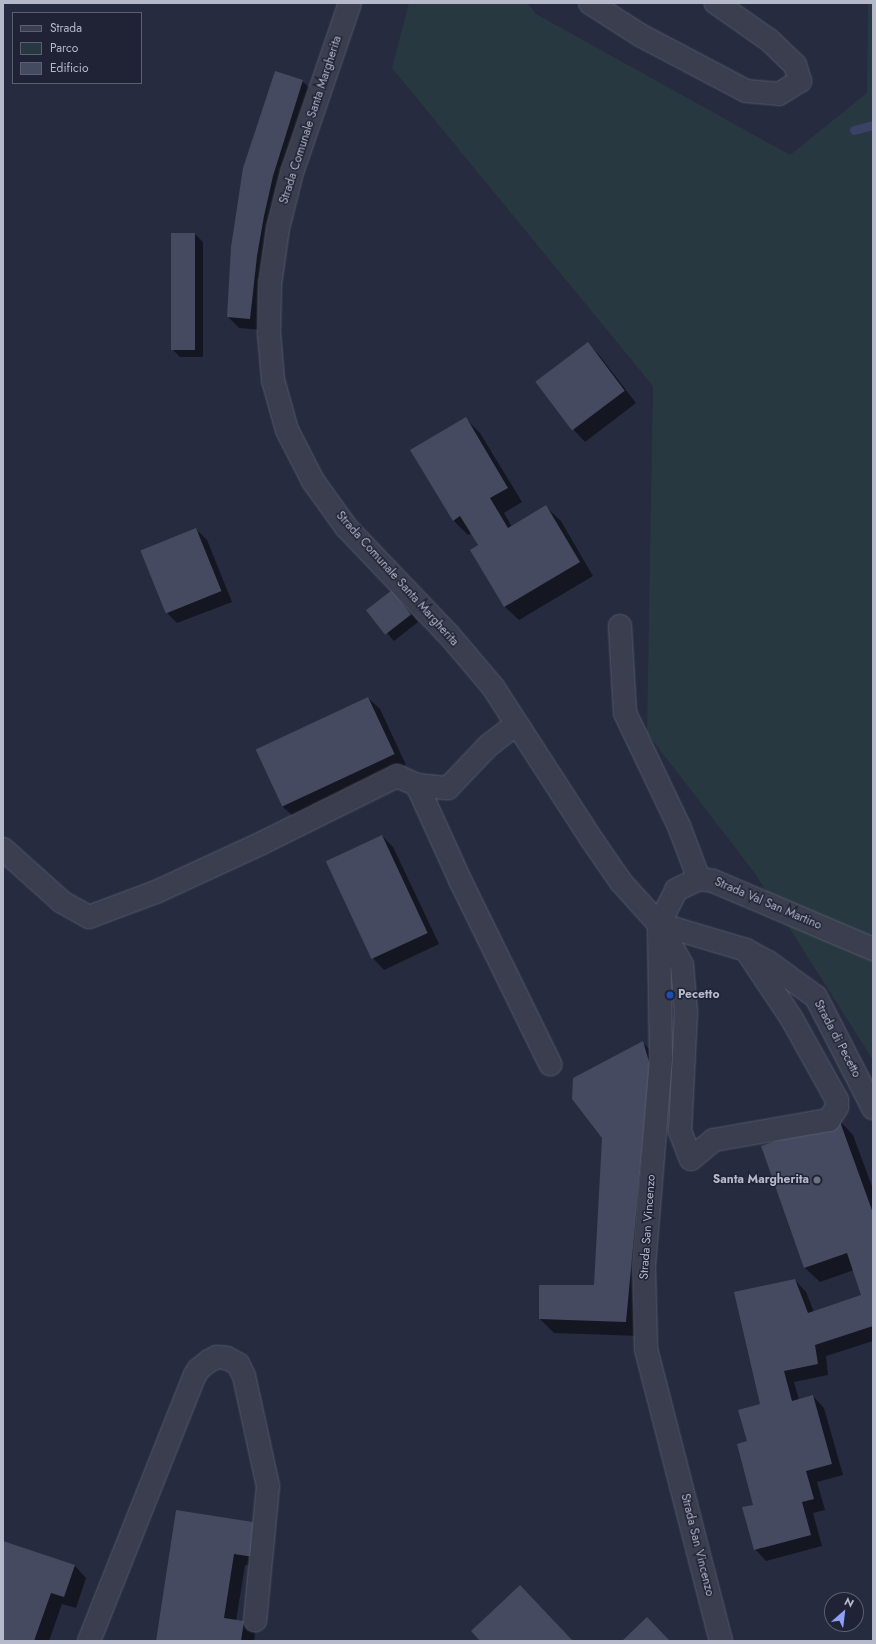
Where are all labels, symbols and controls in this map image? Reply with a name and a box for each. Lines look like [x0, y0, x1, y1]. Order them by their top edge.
legend [12, 12, 142, 84]
text: Strada [50, 19, 82, 37]
street label: Strada Comunale Santa Margherita [277, 34, 345, 206]
text: Parco [50, 39, 78, 57]
text: Edificio [50, 59, 89, 77]
street label: Strada Comunale Santa Margherita [333, 509, 461, 649]
street label: Strada Val San Martino [712, 875, 824, 933]
place label: Pecetto [678, 988, 720, 1002]
marker: Pecetto [665, 990, 675, 1000]
street label: Strada di Pecetto [811, 998, 863, 1080]
place label: Santa Margherita [713, 1173, 809, 1187]
street label: Strada San Vincenzo [637, 1174, 659, 1280]
marker: Santa Margherita [812, 1175, 822, 1185]
street label: Strada San Vincenzo [677, 1492, 717, 1598]
north arrow [824, 1592, 864, 1632]
text: N [842, 1593, 857, 1611]

